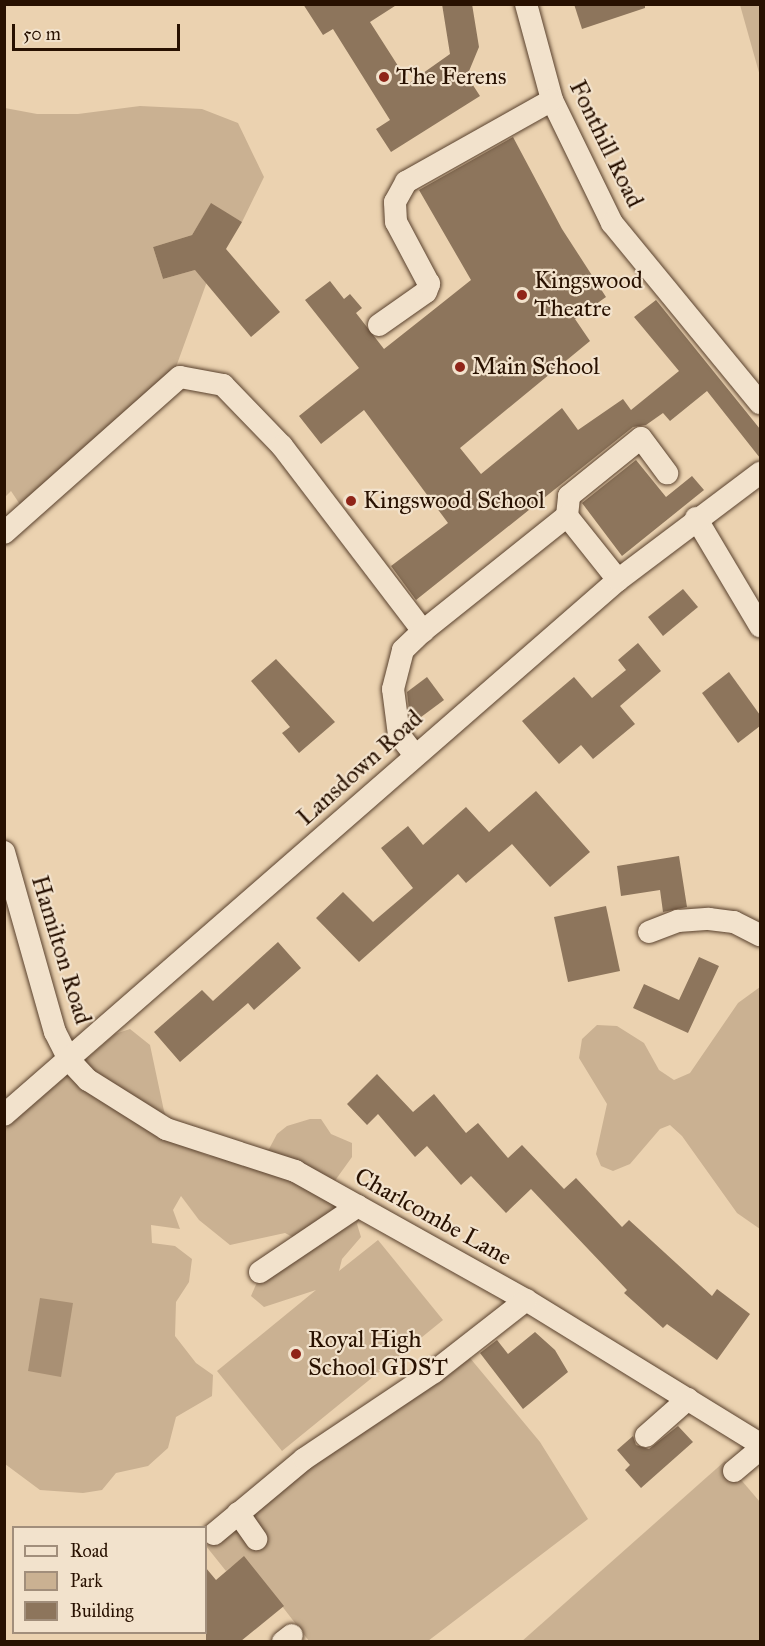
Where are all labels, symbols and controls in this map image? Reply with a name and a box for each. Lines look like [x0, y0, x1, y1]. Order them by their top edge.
scale bar [15, 12, 183, 50]
text: 50 m [23, 23, 61, 45]
place label: The Ferens [396, 63, 507, 91]
marker: The Ferens [377, 70, 391, 84]
street label: Fonthill Road [563, 76, 649, 212]
place label: Kingswood Theatre [534, 267, 643, 323]
marker: Kingswood Theatre [515, 288, 529, 302]
place label: Main School [472, 353, 600, 381]
marker: Main School [453, 360, 467, 374]
place label: Kingswood School [363, 487, 545, 515]
marker: Kingswood School [344, 494, 358, 508]
street label: Lansdown Road [291, 704, 429, 832]
street label: Hamilton Road [25, 872, 97, 1028]
street label: Charlcombe Lane [349, 1162, 517, 1272]
place label: Royal High School GDST [308, 1326, 448, 1382]
marker: Royal High School GDST [289, 1347, 303, 1361]
legend [12, 1526, 207, 1634]
text: Road [70, 1540, 108, 1562]
text: Park [70, 1570, 103, 1592]
text: Building [70, 1600, 133, 1622]

